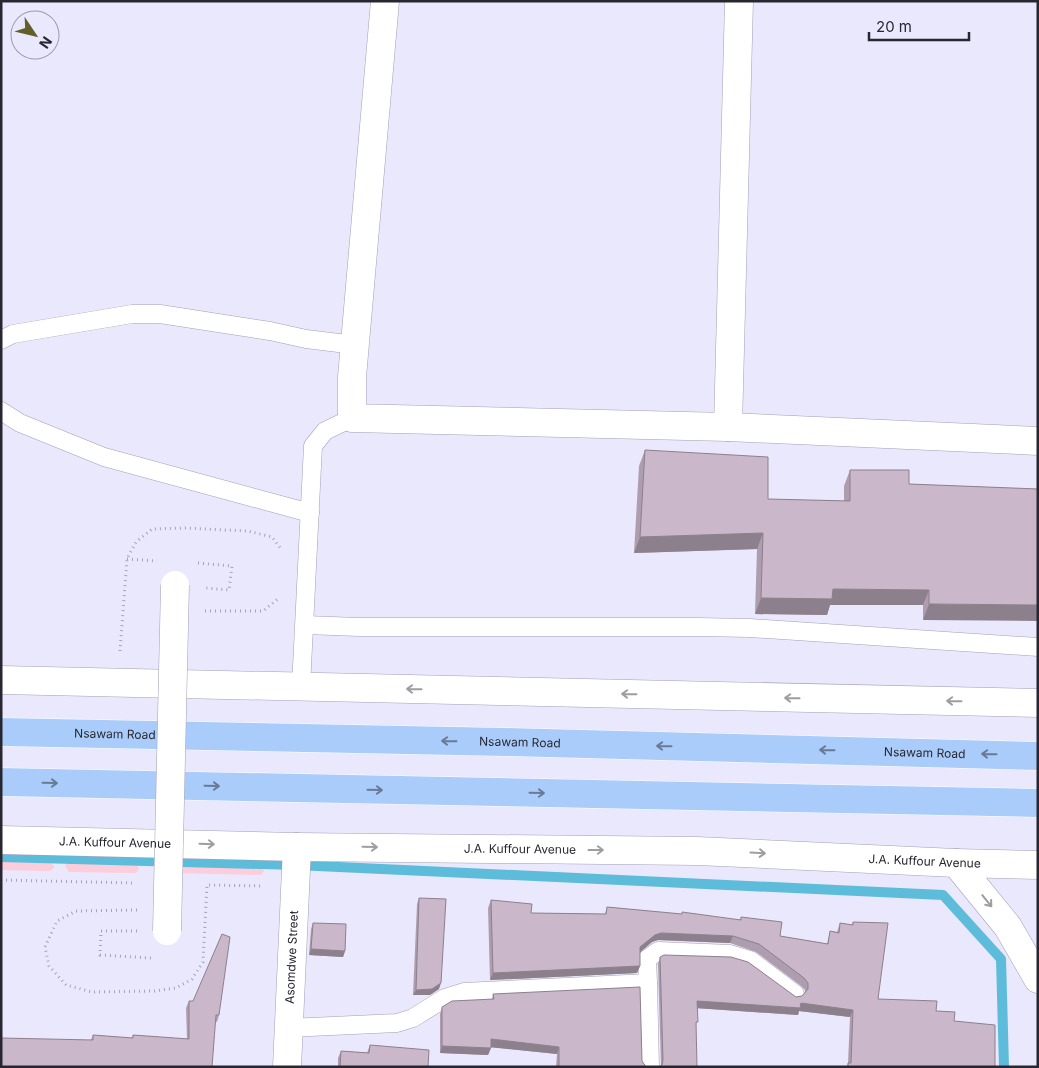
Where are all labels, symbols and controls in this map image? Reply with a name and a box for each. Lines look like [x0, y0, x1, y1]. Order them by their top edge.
north arrow [10, 10, 60, 60]
scale bar [869, 10, 969, 42]
text: 20 m [876, 17, 912, 36]
text: N [36, 33, 56, 52]
one-way arrow [406, 684, 422, 694]
one-way arrow [621, 689, 638, 699]
one-way arrow [784, 693, 800, 702]
one-way arrow [946, 697, 962, 706]
street label: Nsawam Road [74, 725, 156, 742]
street label: Nsawam Road [479, 733, 561, 750]
one-way arrow [441, 736, 458, 746]
one-way arrow [656, 741, 672, 751]
street label: Nsawam Road [884, 744, 966, 761]
one-way arrow [819, 745, 835, 755]
one-way arrow [981, 750, 997, 759]
one-way arrow [42, 778, 58, 788]
one-way arrow [204, 782, 220, 791]
one-way arrow [367, 785, 383, 794]
one-way arrow [529, 788, 545, 798]
street label: J.A. Kuffour Avenue [59, 833, 171, 851]
one-way arrow [199, 839, 215, 848]
street label: J.A. Kuffour Avenue [464, 841, 576, 857]
one-way arrow [362, 843, 378, 852]
one-way arrow [587, 845, 603, 855]
one-way arrow [750, 849, 766, 858]
street label: J.A. Kuffour Avenue [868, 851, 981, 871]
one-way arrow [981, 894, 992, 907]
street label: Asomdwe Street [282, 910, 301, 1004]

